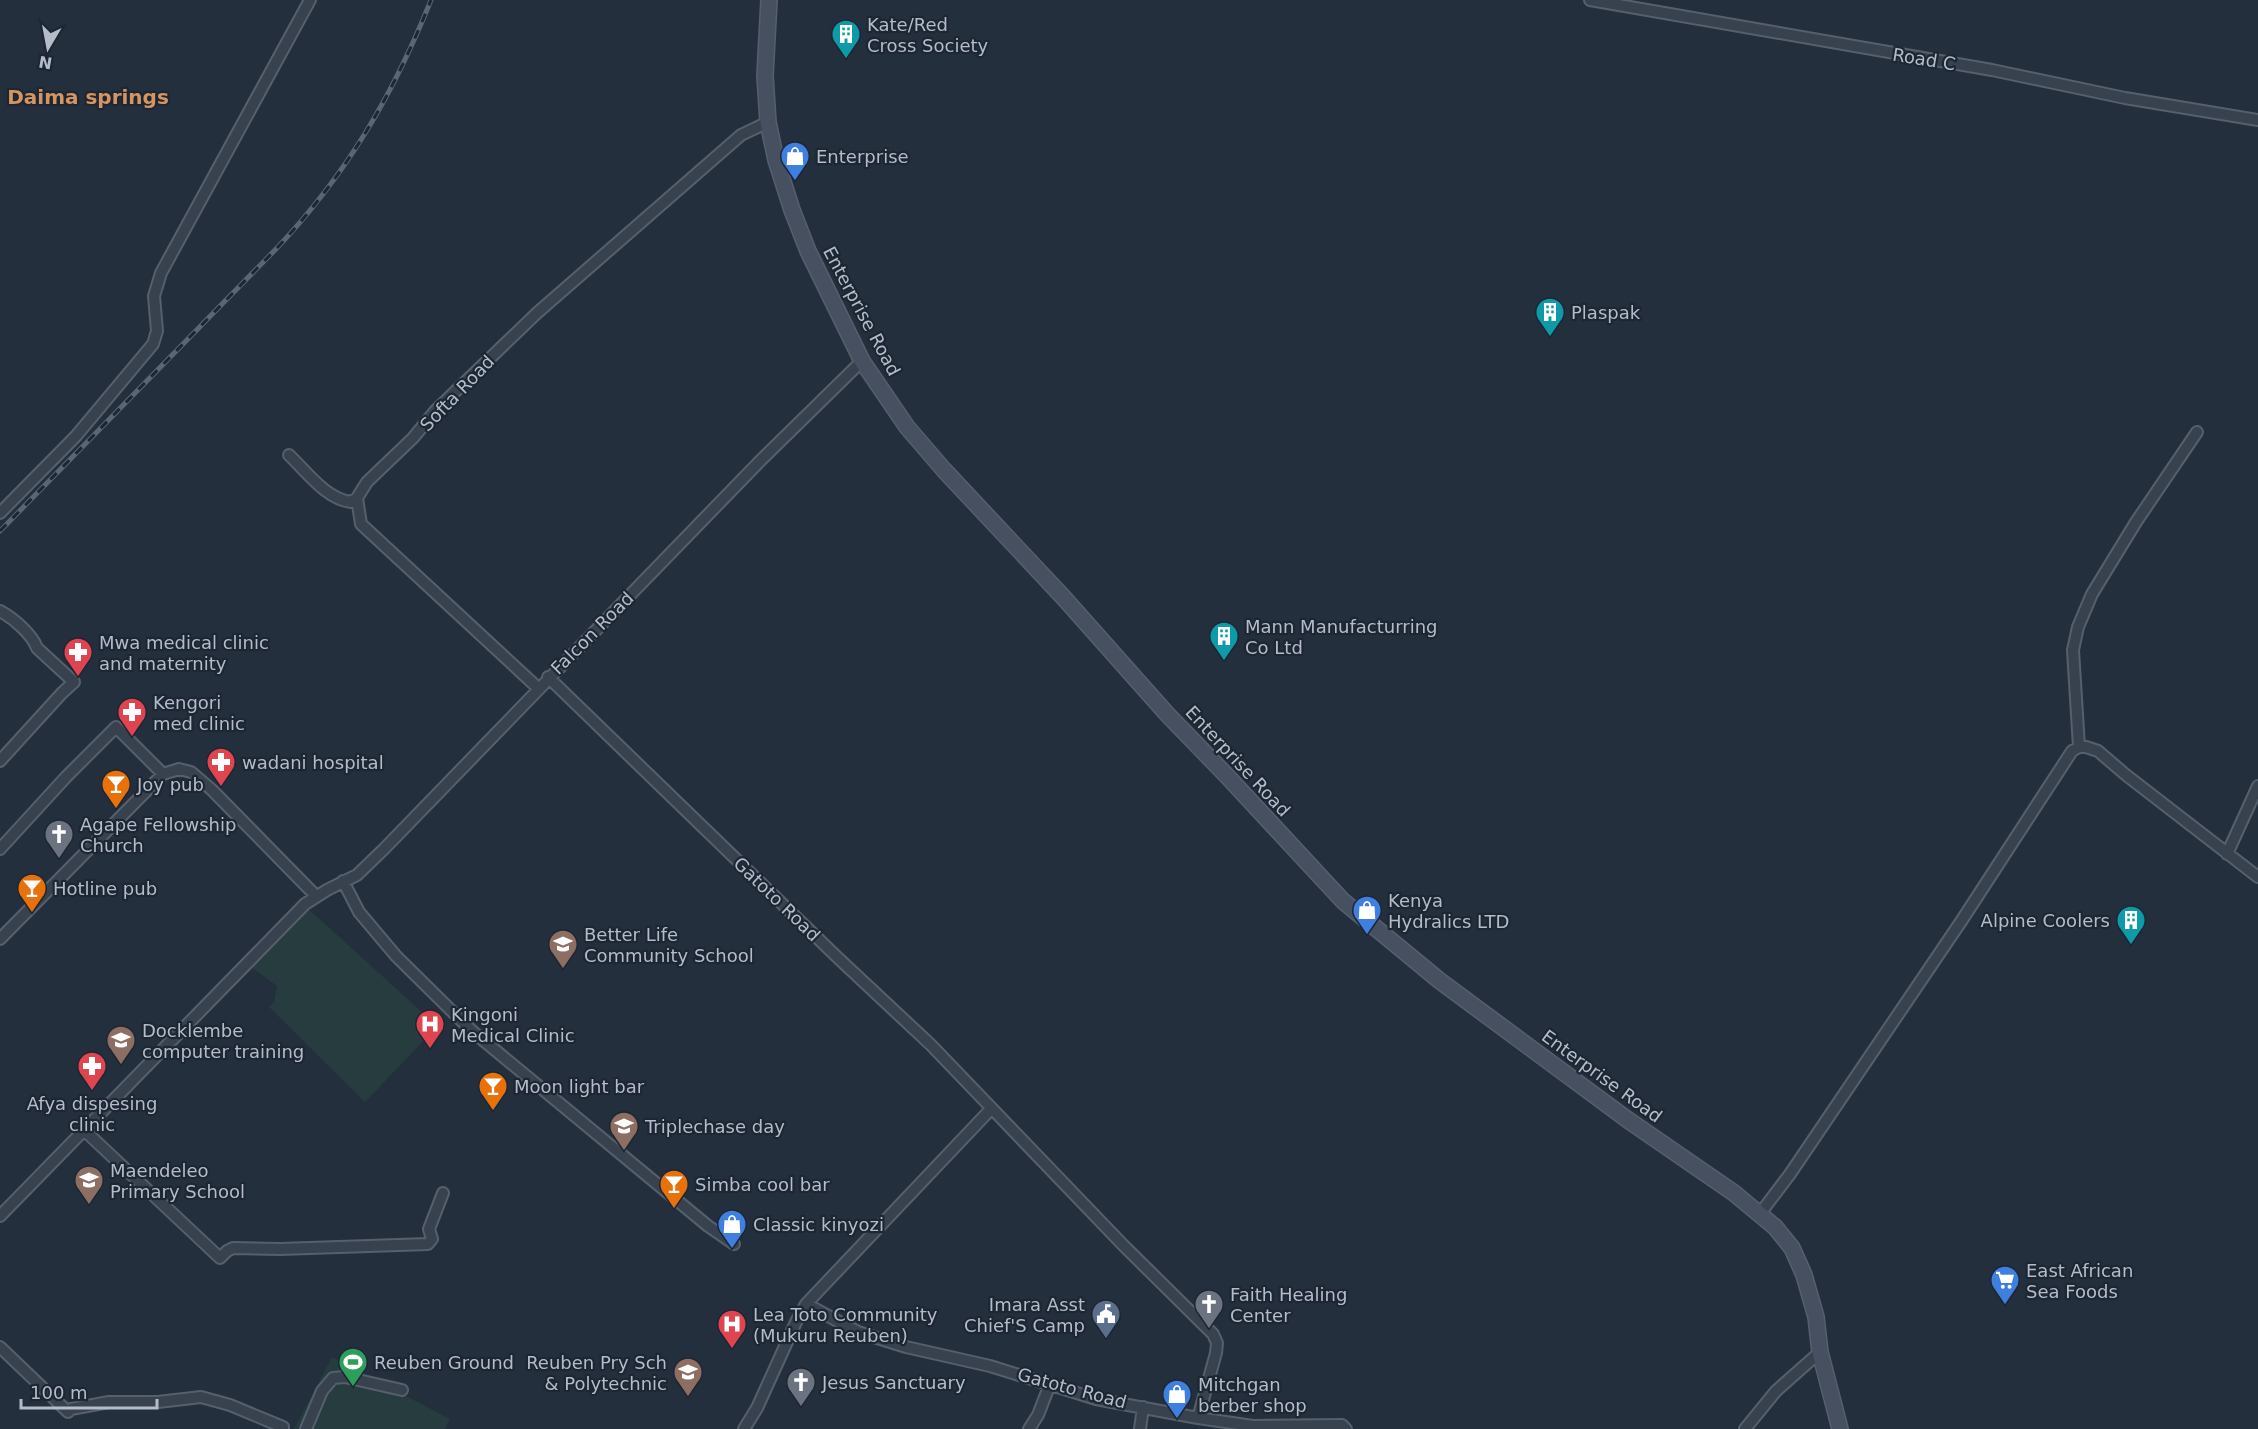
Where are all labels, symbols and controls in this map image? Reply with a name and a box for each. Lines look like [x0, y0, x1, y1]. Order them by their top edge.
place label: Kate/Red Cross Society [867, 14, 989, 56]
north arrow [18, 18, 78, 78]
building icon: Kate/Red Cross Society [830, 18, 862, 60]
street label: Road C [1891, 44, 1957, 74]
text: N [37, 52, 54, 73]
district label: Daima springs [7, 85, 169, 109]
shop icon: Enterprise [779, 140, 811, 182]
place label: Enterprise [816, 146, 909, 167]
street label: Enterprise Road [819, 243, 905, 379]
building icon: Plaspak [1534, 296, 1566, 338]
place label: Plaspak [1571, 302, 1641, 323]
street label: Softa Road [416, 351, 498, 435]
street label: Falcon Road [546, 587, 638, 679]
place label: Mann Manufacturring Co Ltd [1245, 616, 1438, 658]
building icon: Mann Manufacturring Co Ltd [1208, 620, 1240, 662]
place label: Mwa medical clinic and maternity [99, 632, 269, 674]
pharmacy icon: Mwa medical clinic and maternity [62, 636, 94, 678]
place label: Kengori med clinic [153, 692, 245, 734]
pharmacy icon: Kengori med clinic [116, 696, 148, 738]
street label: Enterprise Road [1181, 701, 1295, 821]
pharmacy icon: wadani hospital [205, 746, 237, 788]
place label: wadani hospital [242, 752, 384, 773]
bar icon: Joy pub [100, 768, 132, 810]
place label: Joy pub [136, 774, 204, 795]
place label: Agape Fellowship Church [80, 814, 236, 856]
church icon: Agape Fellowship Church [43, 818, 75, 860]
street label: Gatoto Road [729, 853, 825, 945]
bar icon: Hotline pub [16, 872, 48, 914]
place label: Hotline pub [53, 878, 157, 899]
place label: Kenya Hydralics LTD [1388, 890, 1509, 932]
shop icon: Kenya Hydralics LTD [1351, 894, 1383, 936]
building icon: Alpine Coolers [2115, 904, 2147, 946]
place label: Alpine Coolers [1981, 910, 2110, 931]
place label: Better Life Community School [584, 924, 754, 966]
school or university icon: Better Life Community School [547, 928, 579, 970]
place label: Kingoni Medical Clinic [451, 1004, 575, 1046]
hospital icon: Kingoni Medical Clinic [414, 1008, 446, 1050]
place label: Docklembe computer training [142, 1020, 304, 1062]
school or university icon: Docklembe computer training [105, 1024, 137, 1066]
street label: Enterprise Road [1538, 1025, 1666, 1127]
pharmacy icon: Afya dispesing clinic [76, 1050, 108, 1092]
bar icon: Moon light bar [477, 1070, 509, 1112]
place label: Moon light bar [514, 1076, 645, 1097]
place label: Afya dispesing clinic [27, 1093, 157, 1135]
school or university icon: Triplechase day [608, 1110, 640, 1152]
place label: Triplechase day [644, 1116, 785, 1137]
place label: Maendeleo Primary School [110, 1160, 245, 1202]
school or university icon: Maendeleo Primary School [73, 1164, 105, 1206]
bar icon: Simba cool bar [658, 1168, 690, 1210]
place label: Simba cool bar [695, 1174, 830, 1195]
shop icon: Classic kinyozi [716, 1208, 748, 1250]
place label: Classic kinyozi [753, 1214, 884, 1235]
place label: East African Sea Foods [2026, 1260, 2133, 1302]
supermarket icon: East African Sea Foods [1989, 1264, 2021, 1306]
place label: Faith Healing Center [1230, 1284, 1347, 1326]
church icon: Faith Healing Center [1193, 1288, 1225, 1330]
place label: Imara Asst Chief'S Camp [964, 1294, 1085, 1336]
public building icon: Imara Asst Chief'S Camp [1090, 1298, 1122, 1340]
place label: Lea Toto Community (Mukuru Reuben) [753, 1304, 938, 1346]
hospital icon: Lea Toto Community (Mukuru Reuben) [716, 1308, 748, 1350]
sports icon: Reuben Ground [337, 1346, 369, 1388]
place label: Reuben Ground [374, 1352, 514, 1373]
place label: Reuben Pry Sch & Polytechnic [526, 1352, 667, 1394]
school or university icon: Reuben Pry Sch & Polytechnic [672, 1356, 704, 1398]
street label: Gatoto Road [1015, 1363, 1129, 1413]
church icon: Jesus Sanctuary [785, 1366, 817, 1408]
scale bar [21, 1372, 158, 1410]
place label: Jesus Sanctuary [821, 1372, 966, 1393]
place label: Mitchgan berber shop [1198, 1374, 1307, 1416]
shop icon: Mitchgan berber shop [1161, 1378, 1193, 1420]
text: 100 m [30, 1382, 88, 1403]

